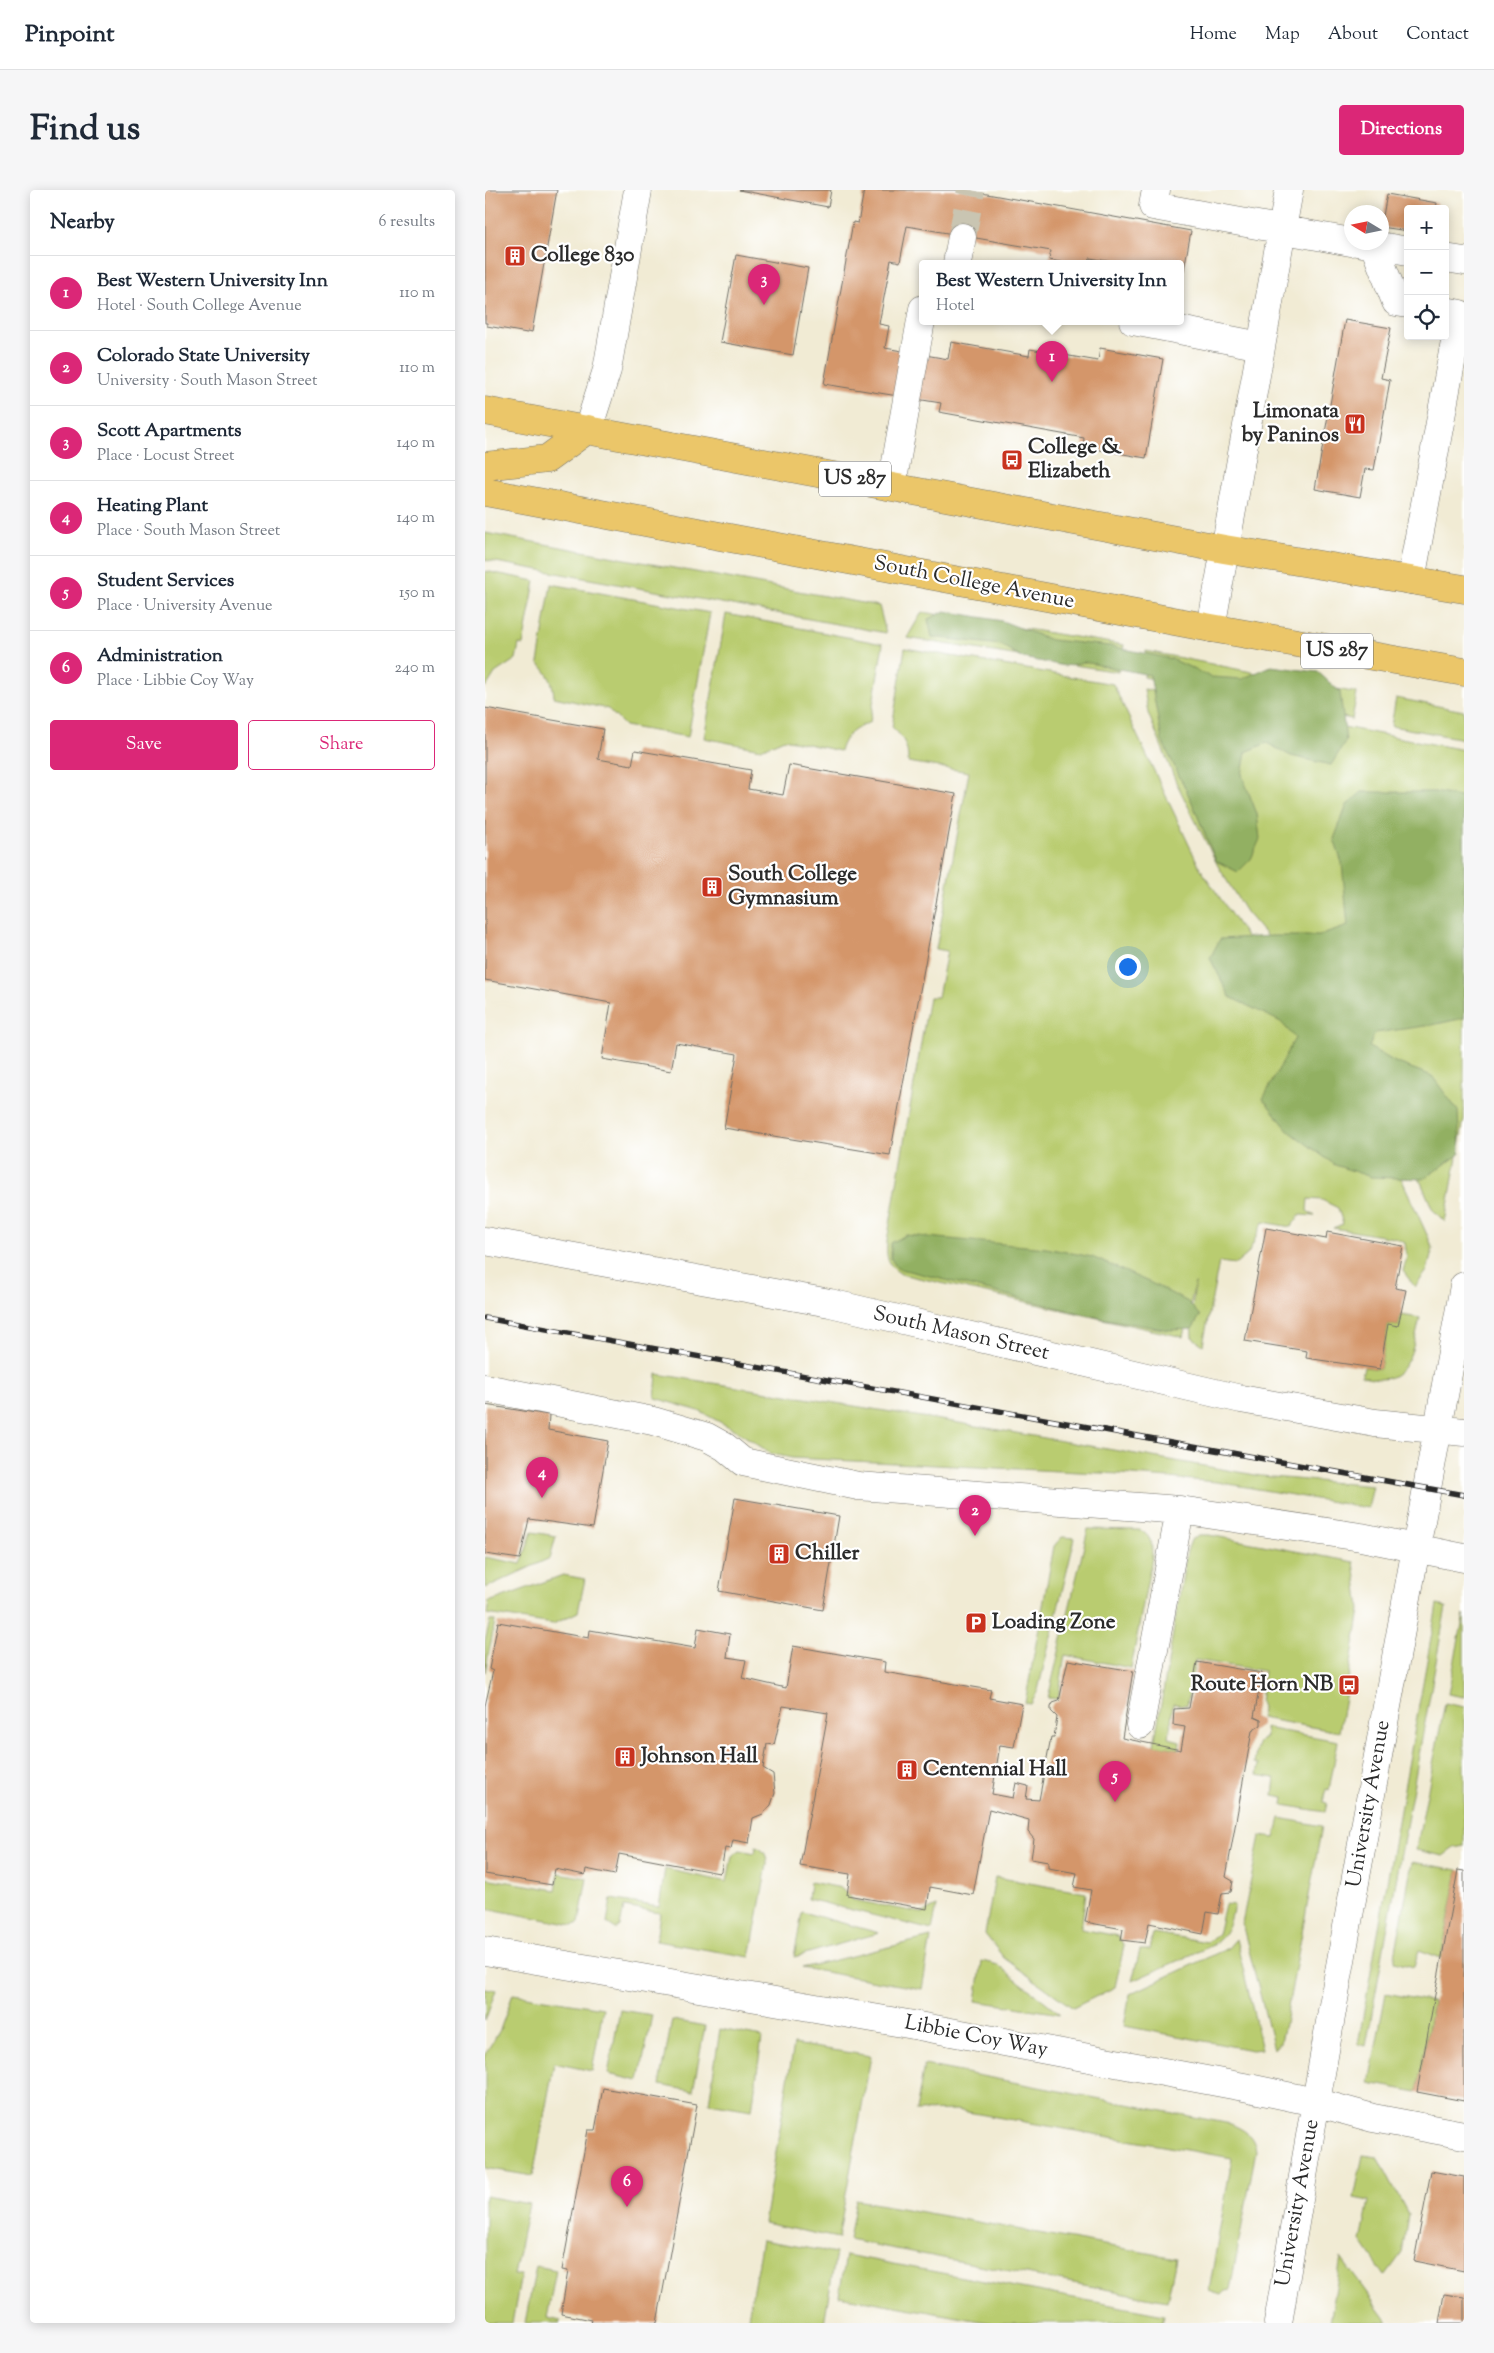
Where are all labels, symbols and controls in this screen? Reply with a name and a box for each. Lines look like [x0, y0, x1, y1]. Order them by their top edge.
text: Pinpoint [25, 18, 114, 52]
text: Home [1190, 22, 1237, 48]
text: Map [1265, 22, 1300, 48]
text: About [1328, 22, 1378, 48]
text: Contact [1406, 22, 1469, 48]
text: Find us [30, 105, 140, 156]
button: Directions [1339, 105, 1464, 155]
north arrow [1344, 205, 1389, 250]
map controls [1404, 205, 1449, 340]
button: + [1404, 205, 1449, 250]
text: Nearby [50, 208, 115, 238]
text: 6 results [379, 211, 435, 234]
place label: College 830 [531, 241, 634, 271]
building icon: College 830 [503, 244, 527, 268]
button: − [1404, 250, 1449, 295]
popup [919, 260, 1184, 325]
pin: 3 [748, 264, 780, 305]
text: Best Western University Inn [97, 268, 328, 295]
text: Best Western University Inn [936, 268, 1167, 295]
text: 1 [63, 282, 69, 305]
text: 110 m [399, 282, 435, 305]
text: Hotel · South College Avenue [97, 295, 302, 318]
text: Hotel [936, 295, 975, 318]
button: locate [1404, 295, 1449, 340]
pin: 1 [1036, 341, 1068, 382]
text: Colorado State University [97, 343, 310, 370]
text: 2 [62, 357, 70, 380]
text: 110 m [399, 357, 435, 380]
text: University · South Mason Street [97, 370, 317, 393]
place label: Limonata by Paninos [1241, 397, 1339, 451]
restaurant icon: Limonata by Paninos [1343, 412, 1367, 436]
text: Scott Apartments [97, 418, 242, 445]
text: 3 [63, 432, 69, 455]
text: 140 m [397, 432, 435, 455]
place label: College & Elizabeth [1028, 433, 1122, 487]
text: Place · Locust Street [97, 445, 235, 468]
bus stop icon: College & Elizabeth [1000, 448, 1024, 472]
road number: US 287 [819, 462, 891, 496]
text: Heating Plant [97, 493, 208, 520]
text: 4 [62, 507, 70, 530]
text: 140 m [397, 507, 435, 530]
text: Place · South Mason Street [97, 520, 280, 543]
street label: South College Avenue [871, 549, 1077, 617]
text: Student Services [97, 568, 234, 595]
text: 5 [63, 582, 69, 605]
text: 150 m [399, 582, 435, 605]
text: Place · University Avenue [97, 595, 273, 618]
road number: US 287 [1301, 634, 1373, 668]
text: Administration [97, 643, 223, 670]
text: 6 [62, 657, 70, 680]
text: 240 m [394, 657, 435, 680]
text: Place · Libbie Coy Way [97, 670, 254, 693]
button: Save [50, 720, 238, 770]
button: Share [248, 720, 435, 770]
place label: South College Gymnasium [728, 860, 857, 914]
building icon: South College Gymnasium [700, 875, 724, 899]
your location [1115, 954, 1141, 980]
street label: South Mason Street [870, 1299, 1052, 1369]
pin: 4 [526, 1457, 558, 1498]
pin: 2 [959, 1495, 991, 1536]
place label: Chiller [795, 1539, 860, 1569]
building icon: Chiller [767, 1542, 791, 1566]
place label: Loading Zone [992, 1608, 1116, 1638]
parking icon: Loading Zone [964, 1611, 988, 1635]
place label: Route Horn NB [1191, 1670, 1334, 1700]
bus stop icon: Route Horn NB [1337, 1673, 1361, 1697]
street label: University Avenue [1339, 1718, 1399, 1890]
place label: Johnson Hall [639, 1742, 758, 1772]
building icon: Johnson Hall [613, 1745, 637, 1769]
place label: Centennial Hall [923, 1755, 1067, 1785]
building icon: Centennial Hall [895, 1758, 919, 1782]
pin: 5 [1099, 1761, 1131, 1802]
street label: Libbie Coy Way [902, 2008, 1051, 2066]
street label: University Avenue [1268, 2117, 1328, 2289]
pin: 6 [611, 2166, 643, 2207]

